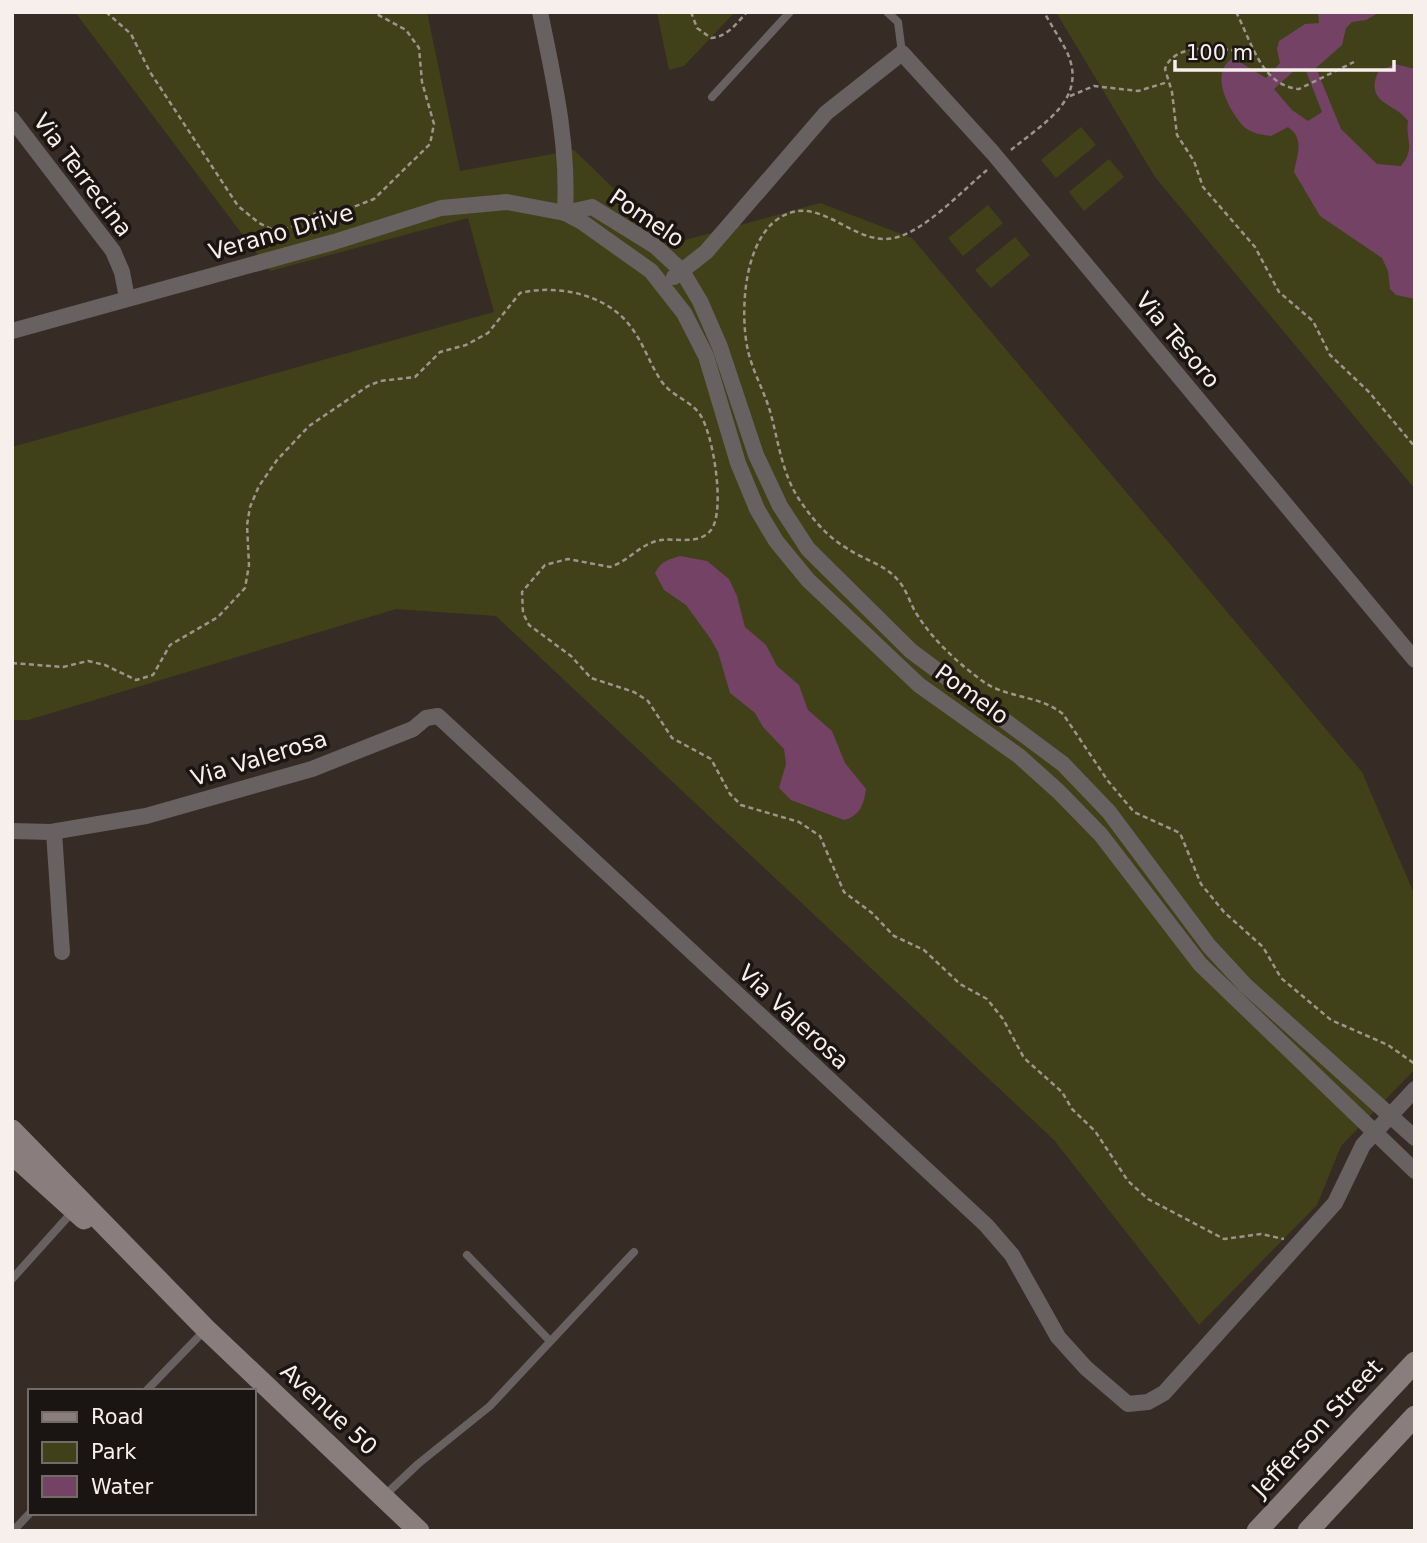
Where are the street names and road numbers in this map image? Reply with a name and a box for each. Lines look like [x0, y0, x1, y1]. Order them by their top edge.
street label: Via Terrecina [28, 108, 138, 242]
street label: Pomelo [605, 184, 689, 252]
street label: Verano Drive [206, 199, 356, 265]
street label: Via Tesoro [1131, 287, 1225, 393]
street label: Pomelo [930, 659, 1014, 729]
street label: Via Valerosa [188, 725, 330, 791]
street label: Via Valerosa [734, 960, 854, 1074]
street label: Jefferson Street [1245, 1354, 1387, 1503]
street label: Avenue 50 [276, 1358, 382, 1460]

